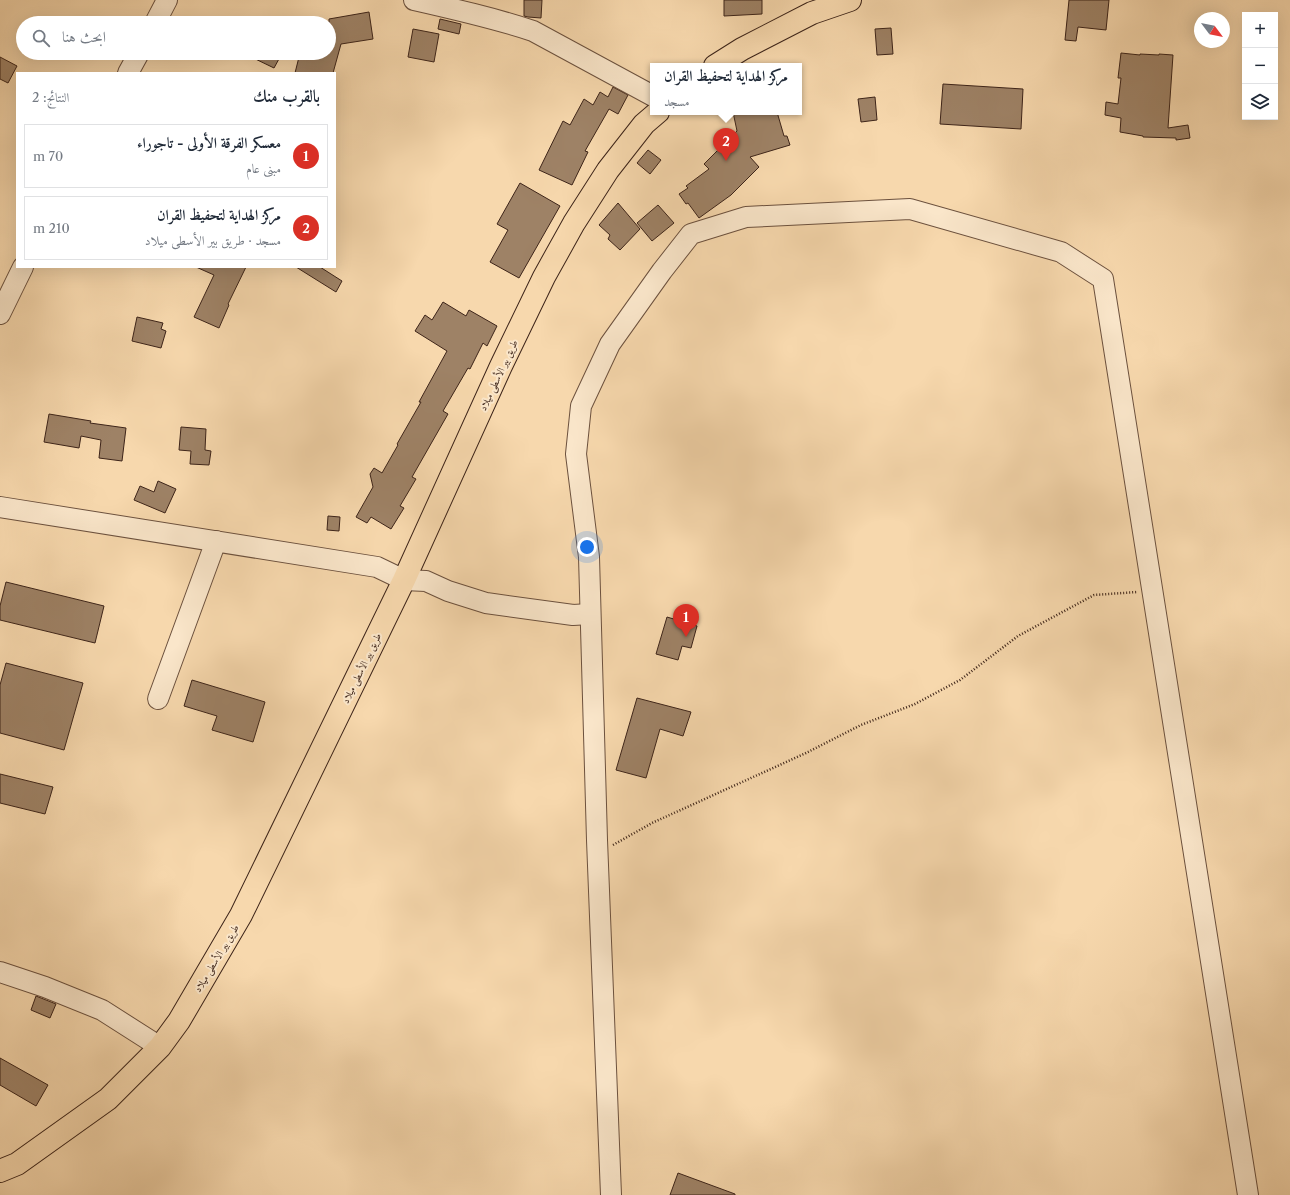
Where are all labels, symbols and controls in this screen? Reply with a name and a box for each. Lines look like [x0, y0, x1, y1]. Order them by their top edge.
north arrow [1194, 12, 1230, 48]
map controls [1242, 12, 1278, 120]
button: + [1242, 12, 1278, 48]
search box [16, 16, 336, 60]
icon: search [30, 27, 52, 49]
text: ابحث هنا [62, 27, 106, 46]
button: − [1242, 48, 1278, 84]
popup [650, 63, 802, 115]
text: مركز الهداية لتحفيظ القران [664, 66, 788, 85]
button: layers [1242, 84, 1278, 120]
text: بالقرب منك [253, 86, 320, 106]
text: النتائج: 2 [32, 89, 69, 105]
text: مسجد [664, 93, 690, 109]
pin: 2 [713, 128, 739, 161]
text: معسكر الفرقة الأولى - تاجوراء [137, 133, 281, 152]
text: 70 m [33, 148, 63, 164]
text: 1 [303, 148, 309, 164]
text: مبنى عام [246, 160, 281, 176]
text: مركز الهداية لتحفيظ القران [157, 205, 281, 224]
text: 210 m [33, 220, 70, 236]
text: 2 [302, 220, 310, 236]
text: مسجد · طريق بير الأسطى ميلاد [145, 232, 281, 248]
street label: طريق بير الأسطى ميلاد [476, 337, 521, 413]
your location [577, 537, 597, 557]
pin: 1 [673, 604, 699, 637]
street label: طريق بير الأسطى ميلاد [339, 630, 384, 706]
street label: طريق بير الأسطى ميلاد [191, 922, 242, 995]

